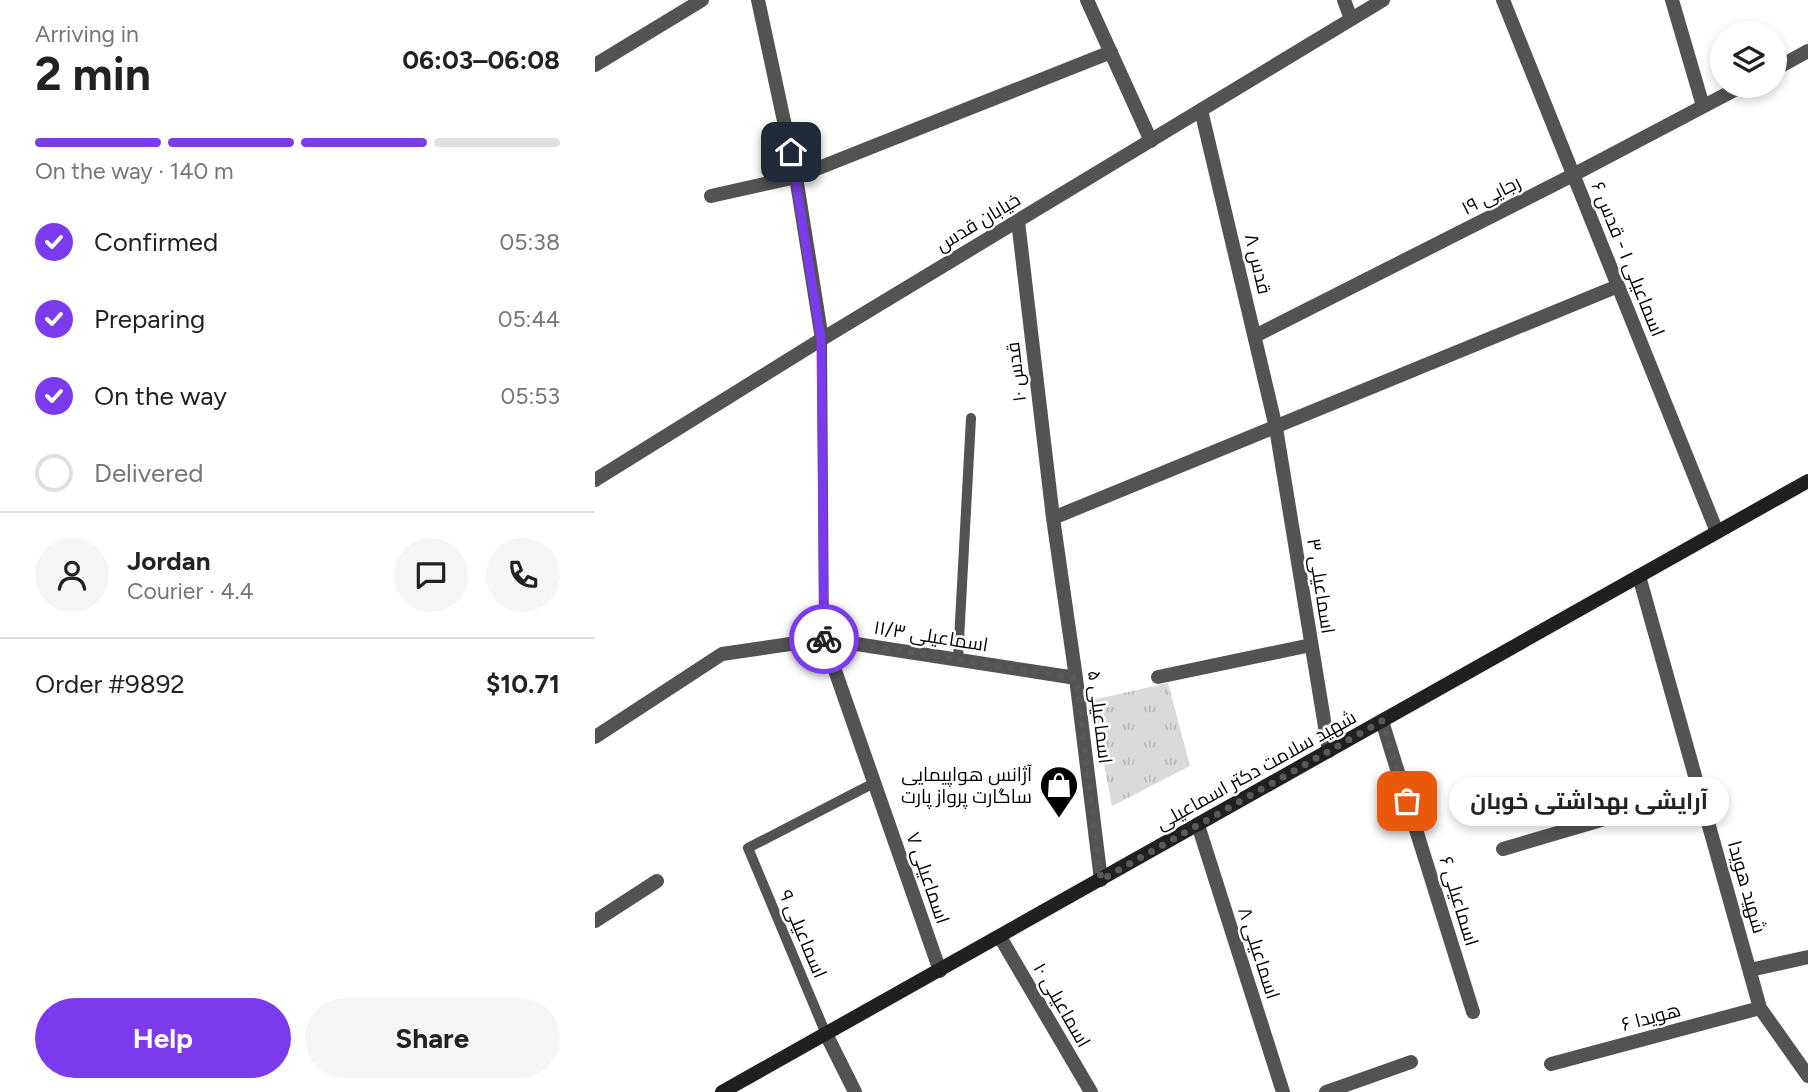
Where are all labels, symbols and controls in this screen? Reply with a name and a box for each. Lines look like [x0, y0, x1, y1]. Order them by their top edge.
text: Arriving in [35, 20, 139, 48]
map controls [1710, 21, 1787, 98]
button: layers [1710, 21, 1787, 98]
text: 06:03–06:08 [402, 44, 560, 76]
text: 2 min [35, 46, 151, 102]
pin [761, 122, 821, 182]
icon: home [772, 133, 810, 171]
text: On the way · 140 m [35, 157, 234, 185]
street label: رجایی ۱۹ [1458, 170, 1524, 220]
street label: اسماعیلی ۱ - قدس ۶ [1586, 178, 1670, 340]
street label: خیابان قدس [932, 188, 1024, 256]
icon: check [35, 223, 73, 261]
text: Confirmed [94, 226, 218, 258]
text: 05:38 [500, 228, 560, 256]
street label: قدس ۸ [1240, 232, 1276, 296]
icon: check [35, 300, 73, 338]
text: Preparing [94, 303, 205, 335]
text: 05:44 [498, 305, 560, 333]
street label: قدس ۱۰ [1001, 341, 1031, 403]
icon: check [35, 377, 73, 415]
text: On the way [94, 380, 227, 412]
text: 05:53 [500, 382, 560, 410]
text: Delivered [94, 457, 203, 489]
street label: اسماعیلی ۳ [1302, 537, 1340, 635]
button: person [35, 538, 109, 612]
button: chat [394, 538, 468, 612]
button: phone [486, 538, 560, 612]
text: Jordan [127, 545, 210, 577]
text: Courier · 4.4 [127, 577, 254, 605]
courier [789, 604, 859, 674]
street label: اسماعیلی ۱۱/۳ [872, 616, 990, 656]
icon: bike [805, 620, 843, 658]
text: Order #9892 [35, 668, 185, 700]
text: $10.71 [486, 668, 560, 700]
street label: اسماعیلی ۵ [1083, 669, 1117, 765]
street label: شهید سلامت دکتر اسماعیلی [1152, 705, 1360, 835]
place label: آژانس هواپیمایی ساگارت پرواز پارت [901, 763, 1032, 809]
shop icon: آژانس هواپیمایی ساگارت پرواز پارت [1038, 764, 1080, 819]
pin [1377, 771, 1437, 831]
callout: آرایشی بهداشتی خوبان [1449, 776, 1729, 826]
icon: bag [1388, 782, 1426, 820]
text: آرایشی بهداشتی خوبان [1470, 787, 1708, 815]
street label: اسماعیلی ۷ [902, 829, 954, 927]
street label: شهید هویدا [1723, 838, 1771, 936]
street label: اسماعیلی ۶ [1434, 853, 1484, 949]
street label: اسماعیلی ۹ [774, 887, 832, 981]
street label: اسماعیلی ۸ [1233, 904, 1285, 1002]
street label: اسماعیلی ۱۰ [1029, 959, 1095, 1051]
button: Help [35, 998, 291, 1078]
button: Share [305, 998, 560, 1078]
street label: هویدا ۶ [1619, 998, 1683, 1036]

